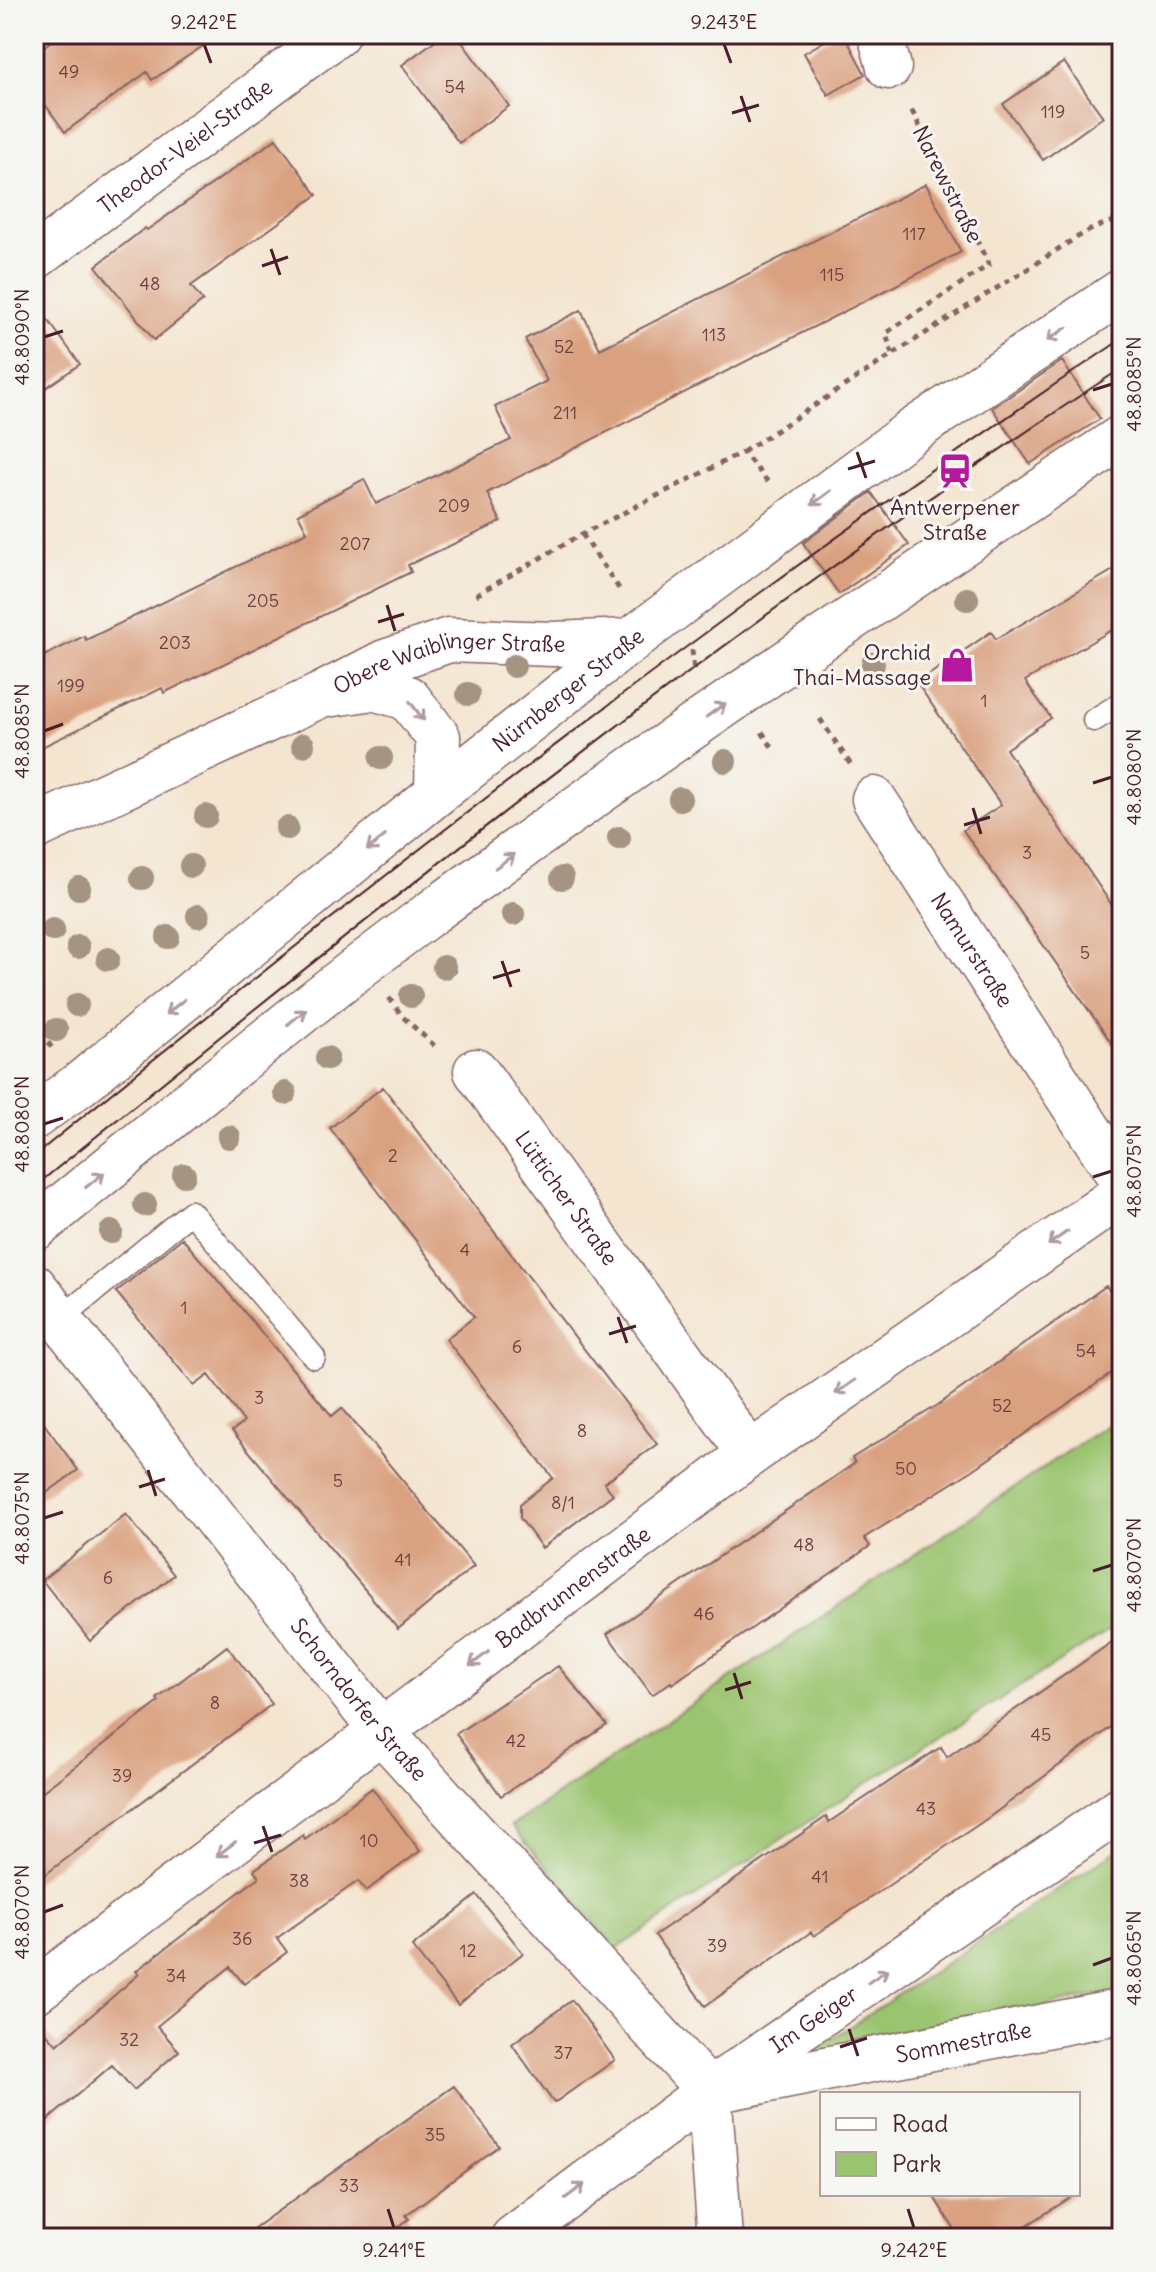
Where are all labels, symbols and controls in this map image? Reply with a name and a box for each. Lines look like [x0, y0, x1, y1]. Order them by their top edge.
text: 9.242°E [171, 9, 237, 34]
text: 9.243°E [690, 9, 758, 34]
house number: 49 [59, 60, 79, 83]
street label: Theodor-Veiel-Straße [92, 73, 278, 220]
house number: 54 [445, 75, 465, 98]
house number: 119 [1041, 100, 1065, 123]
street label: Narewstraße [907, 121, 989, 247]
house number: 117 [902, 222, 926, 245]
house number: 115 [820, 263, 844, 286]
house number: 48 [140, 272, 160, 295]
text: 48.8090°N [9, 288, 34, 386]
house number: 113 [702, 323, 726, 346]
one-way arrow [1047, 326, 1069, 342]
house number: 52 [554, 335, 574, 358]
text: 48.8085°N [1121, 336, 1146, 432]
house number: 211 [553, 401, 577, 424]
station icon: Antwerpener Straße [936, 452, 974, 490]
one-way arrow [810, 490, 832, 507]
place label: Antwerpener Straße [890, 493, 1020, 546]
house number: 209 [438, 494, 470, 517]
house number: 207 [340, 532, 370, 555]
house number: 205 [247, 589, 279, 612]
street label: Nürnberger Straße [487, 622, 649, 758]
street label: Obere Waiblinger Straße [328, 626, 566, 700]
house number: 203 [159, 631, 191, 654]
place label: Orchid Thai-Massage [793, 638, 931, 691]
shop icon: Orchid Thai-Massage [938, 646, 976, 684]
house number: 199 [57, 674, 85, 697]
text: 48.8085°N [9, 683, 34, 779]
house number: 1 [980, 689, 988, 712]
one-way arrow [409, 699, 426, 721]
one-way arrow [705, 701, 727, 718]
text: 48.8080°N [1121, 728, 1146, 826]
one-way arrow [366, 833, 387, 851]
house number: 3 [1022, 841, 1032, 864]
one-way arrow [494, 853, 515, 870]
street label: Namurstraße [925, 887, 1020, 1012]
house number: 5 [1080, 941, 1090, 964]
one-way arrow [164, 997, 185, 1015]
one-way arrow [286, 1008, 307, 1026]
text: 48.8080°N [9, 1075, 34, 1173]
text: 48.8075°N [1121, 1124, 1146, 1218]
street label: Lütticher Straße [509, 1125, 624, 1271]
house number: 2 [388, 1144, 398, 1167]
one-way arrow [84, 1171, 105, 1189]
one-way arrow [1048, 1230, 1070, 1246]
house number: 4 [460, 1238, 470, 1261]
house number: 1 [180, 1296, 188, 1319]
house number: 6 [512, 1335, 522, 1358]
house number: 54 [1076, 1339, 1096, 1362]
one-way arrow [835, 1379, 857, 1395]
house number: 3 [254, 1386, 264, 1409]
house number: 52 [992, 1394, 1012, 1417]
house number: 8 [577, 1419, 587, 1442]
house number: 50 [895, 1457, 917, 1480]
house number: 5 [333, 1469, 343, 1492]
text: 48.8075°N [9, 1471, 34, 1565]
house number: 8/1 [551, 1491, 575, 1514]
text: 48.8070°N [1121, 1517, 1146, 1613]
street label: Badbrunnenstraße [490, 1520, 656, 1654]
house number: 48 [794, 1533, 814, 1556]
house number: 41 [394, 1548, 412, 1571]
house number: 6 [103, 1566, 113, 1589]
house number: 46 [694, 1602, 714, 1625]
street label: Schorndorfer Straße [284, 1613, 434, 1787]
one-way arrow [469, 1651, 490, 1668]
house number: 8 [210, 1691, 220, 1714]
house number: 45 [1031, 1723, 1051, 1746]
house number: 42 [506, 1729, 526, 1752]
house number: 39 [112, 1764, 132, 1787]
house number: 43 [916, 1797, 936, 1820]
house number: 10 [360, 1829, 379, 1852]
one-way arrow [216, 1840, 237, 1857]
text: 48.8070°N [9, 1864, 34, 1960]
house number: 41 [811, 1865, 829, 1888]
house number: 38 [289, 1869, 309, 1892]
text: 48.8065°N [1121, 1910, 1146, 2006]
house number: 36 [232, 1927, 252, 1950]
house number: 39 [707, 1934, 727, 1957]
house number: 12 [459, 1939, 477, 1962]
house number: 34 [166, 1964, 186, 1987]
one-way arrow [867, 1967, 889, 1984]
street label: Im Geiger [765, 1979, 863, 2059]
street label: Sommestraße [893, 2015, 1034, 2069]
house number: 32 [119, 2028, 139, 2051]
house number: 37 [553, 2041, 573, 2064]
legend [820, 2092, 1080, 2196]
text: Road [892, 2108, 948, 2138]
house number: 35 [425, 2123, 445, 2146]
text: Park [892, 2148, 942, 2178]
house number: 33 [339, 2174, 359, 2197]
one-way arrow [564, 2183, 586, 2200]
text: 9.241°E [362, 2237, 426, 2262]
text: 9.242°E [881, 2237, 947, 2262]

